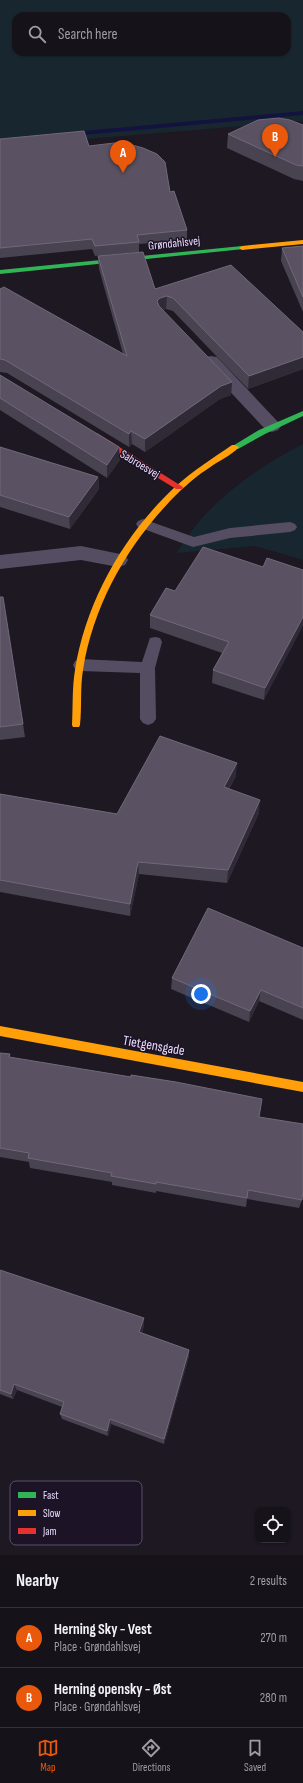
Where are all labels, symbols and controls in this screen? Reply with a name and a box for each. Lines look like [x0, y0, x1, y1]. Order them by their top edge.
search box [12, 12, 291, 56]
icon: search [26, 23, 48, 45]
text: Search here [58, 25, 118, 44]
pin: B [262, 124, 288, 157]
pin: A [110, 140, 136, 173]
street label: Grøndahlsvej [147, 233, 201, 254]
street label: Sabroesvej [117, 447, 162, 482]
your location [191, 984, 211, 1004]
street label: Tietgensgade [122, 1032, 186, 1059]
legend [10, 1481, 142, 1545]
text: Fast [43, 1489, 59, 1502]
text: Slow [43, 1507, 60, 1520]
map controls [255, 1507, 291, 1543]
button: locate [255, 1507, 291, 1543]
text: Jam [42, 1525, 57, 1538]
text: Nearby [16, 1571, 59, 1591]
text: 2 results [250, 1573, 287, 1589]
text: Herning Sky - Vest [54, 1620, 152, 1639]
text: A [26, 1630, 32, 1646]
text: 270 m [260, 1630, 287, 1646]
text: Place · Grøndahlsvej [54, 1639, 141, 1655]
text: Herning opensky - Øst [54, 1680, 171, 1699]
text: B [26, 1690, 32, 1706]
text: 280 m [260, 1690, 287, 1706]
text: Place · Grøndahlsvej [54, 1699, 141, 1715]
tab: Map [37, 1737, 59, 1774]
tab: Directions [133, 1737, 170, 1774]
tab: Saved [244, 1737, 266, 1774]

